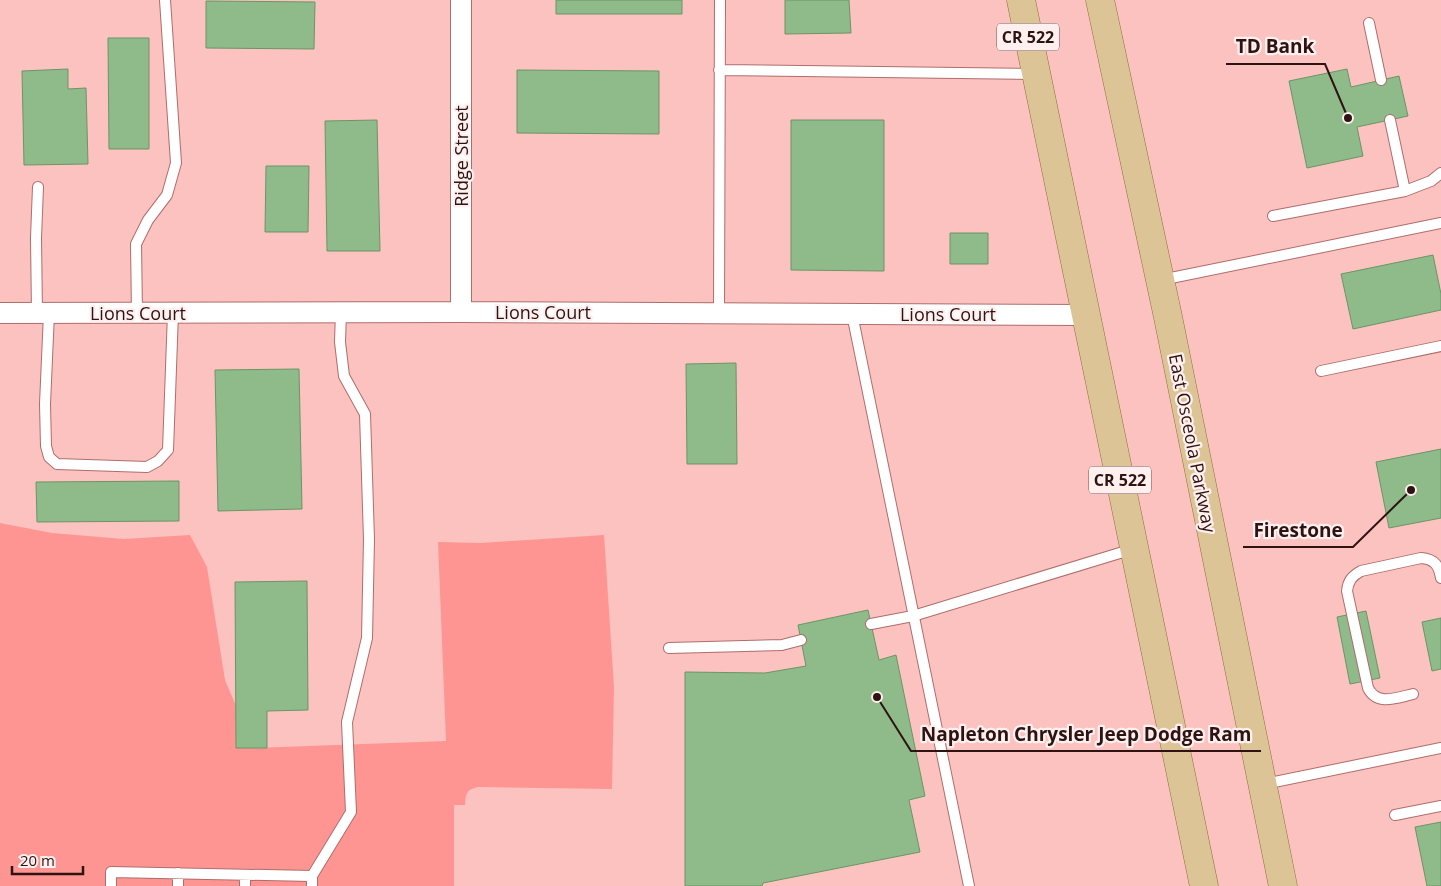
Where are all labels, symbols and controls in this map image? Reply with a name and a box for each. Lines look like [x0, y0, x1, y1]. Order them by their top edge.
road number: CR 522 [997, 24, 1059, 51]
callout: TD Bank [1226, 30, 1325, 64]
text: TD Bank [1236, 33, 1314, 59]
street label: Ridge Street [449, 105, 473, 207]
street label: Lions Court [495, 300, 591, 324]
street label: Lions Court [90, 301, 186, 325]
street label: Lions Court [900, 302, 996, 326]
street label: East Osceola Parkway [1164, 352, 1222, 535]
road number: CR 522 [1089, 466, 1151, 494]
callout: Firestone [1243, 513, 1353, 547]
text: Firestone [1253, 517, 1343, 543]
callout: Napleton Chrysler Jeep Dodge Ram [911, 717, 1261, 751]
text: Napleton Chrysler Jeep Dodge Ram [921, 721, 1251, 747]
scale bar [12, 844, 84, 876]
text: 20 m [20, 850, 55, 870]

